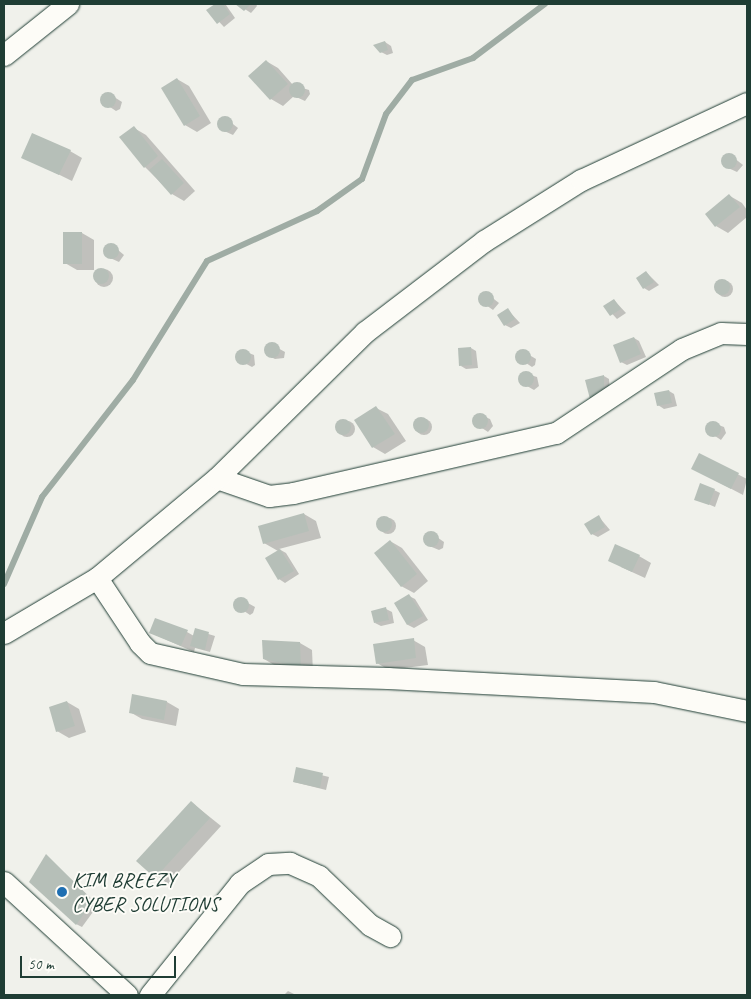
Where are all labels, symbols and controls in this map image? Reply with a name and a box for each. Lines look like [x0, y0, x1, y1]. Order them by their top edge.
place label: KIM BREEZY CYBER SOLUTIONS [72, 867, 220, 917]
marker: KIM BREEZY CYBER SOLUTIONS [56, 886, 68, 898]
scale bar [22, 946, 179, 978]
text: 50 m [28, 955, 54, 974]

